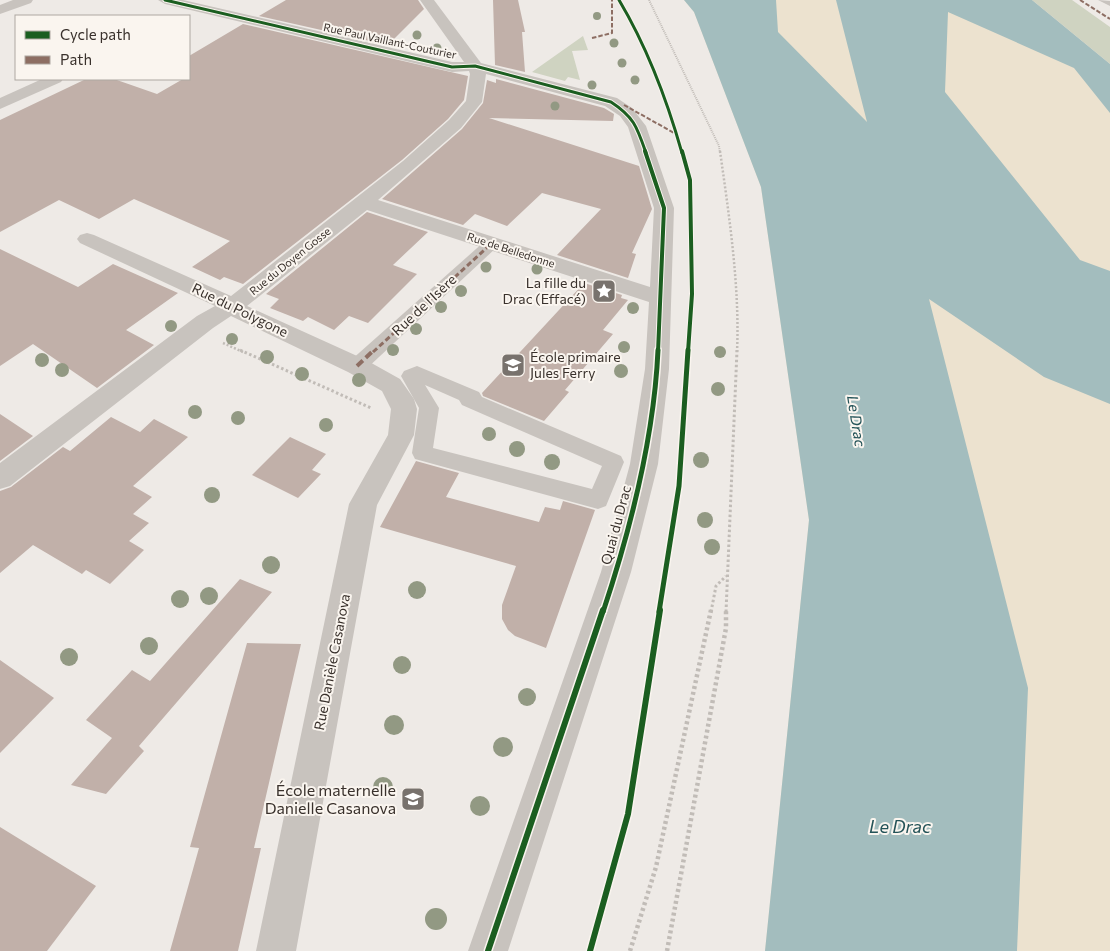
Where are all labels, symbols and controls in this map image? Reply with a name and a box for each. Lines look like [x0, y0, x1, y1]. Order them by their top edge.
legend [15, 15, 190, 80]
street label: Rue Paul Vaillant-Couturier [322, 20, 458, 61]
text: Cycle path [60, 25, 131, 43]
text: Path [60, 50, 92, 68]
street label: Rue du Doyen Gosse [247, 224, 333, 297]
street label: Rue de Belledonne [466, 229, 557, 270]
street label: Rue de l'Isère [388, 270, 459, 339]
place label: La fille du Drac (Effacé) [503, 274, 586, 307]
place icon: La fille du Drac (Effacé) [591, 278, 617, 304]
street label: Rue du Polygone [190, 279, 291, 340]
place label: École primaire Jules Ferry [530, 348, 621, 381]
school or university icon: École primaire Jules Ferry [500, 352, 526, 378]
water label: Le Drac [844, 394, 870, 448]
street label: Quai du Drac [597, 483, 634, 566]
street label: Rue Danièle Casanova [310, 592, 353, 732]
place label: École maternelle Danielle Casanova [265, 780, 396, 817]
school or university icon: École maternelle Danielle Casanova [400, 786, 426, 812]
water label: Le Drac [869, 815, 931, 837]

